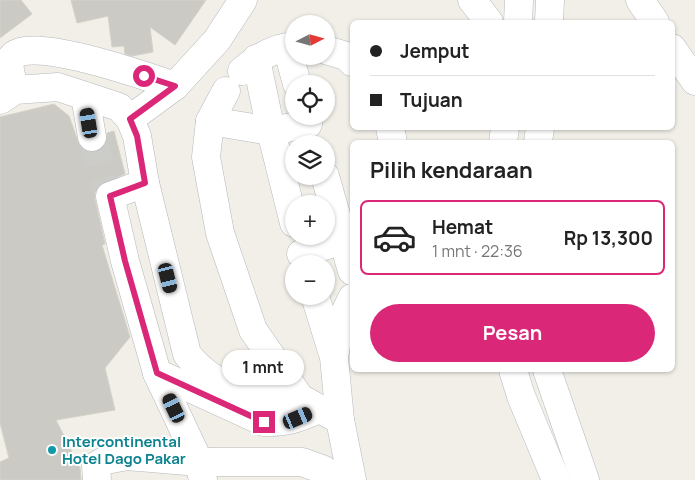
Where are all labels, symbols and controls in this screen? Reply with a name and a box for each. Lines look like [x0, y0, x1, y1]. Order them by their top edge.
north arrow [285, 15, 335, 65]
map controls [285, 15, 335, 305]
text: Jemput [400, 38, 470, 64]
route start [133, 65, 155, 87]
button: locate [285, 75, 335, 125]
text: Tujuan [400, 87, 463, 113]
car [79, 107, 98, 139]
button: layers [285, 135, 335, 185]
text: Pilih kendaraan [370, 155, 533, 185]
button: + [285, 195, 335, 245]
text: Hemat [432, 214, 493, 240]
icon: car [372, 215, 417, 260]
text: Rp 13,300 [564, 225, 653, 251]
text: 1 mnt · 22:36 [432, 240, 523, 262]
button: − [285, 255, 335, 305]
car [157, 262, 178, 294]
button: Pesan [370, 304, 655, 362]
callout: 1 mnt [223, 350, 305, 384]
text: 1 mnt [242, 356, 284, 378]
car [160, 391, 187, 425]
car [281, 405, 314, 431]
route end [253, 411, 275, 433]
place label: Intercontinental Hotel Dago Pakar [62, 431, 186, 469]
marker: Intercontinental Hotel Dago Pakar [46, 444, 58, 456]

